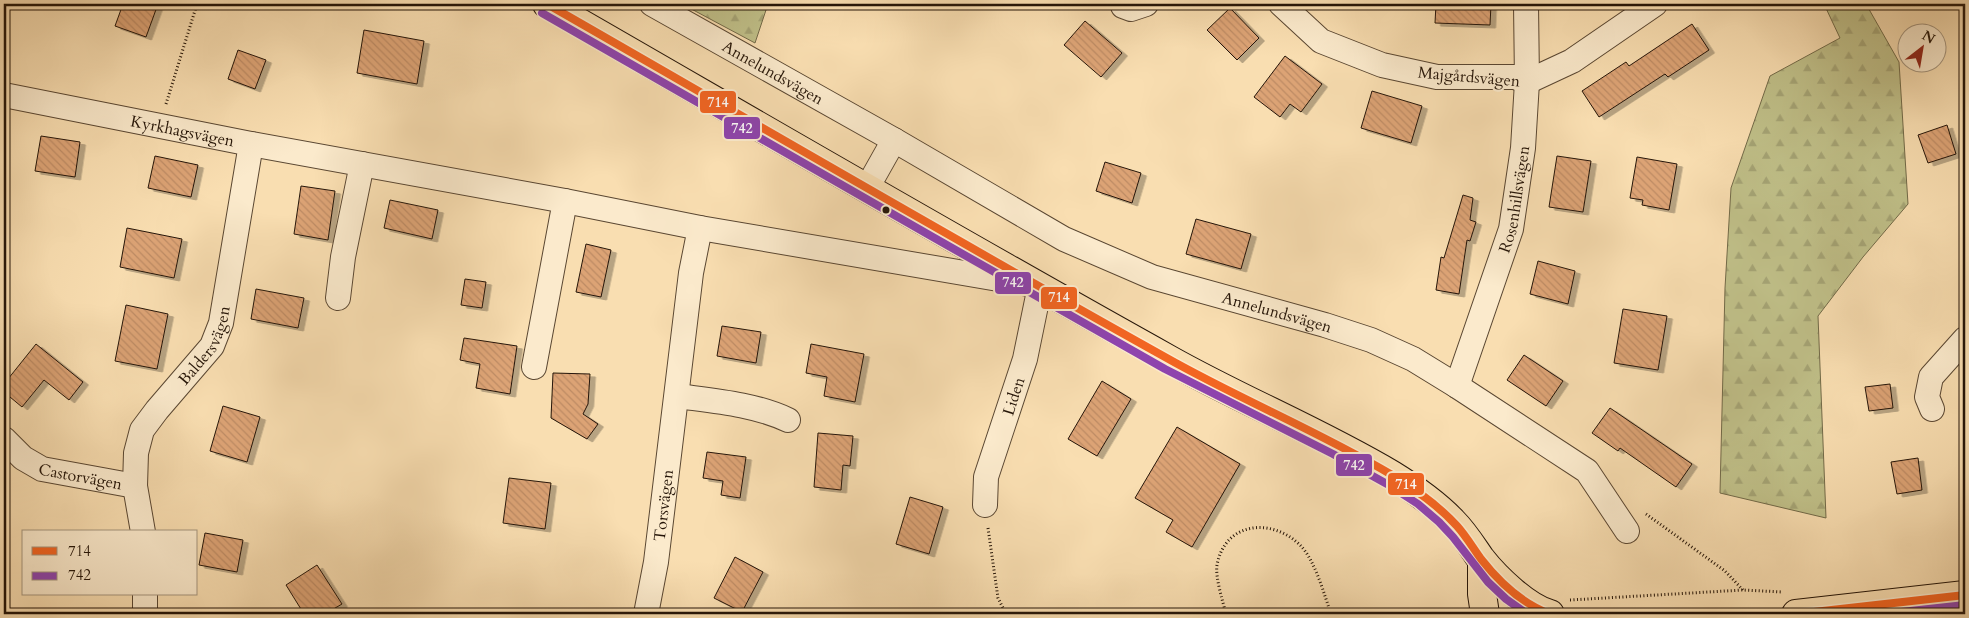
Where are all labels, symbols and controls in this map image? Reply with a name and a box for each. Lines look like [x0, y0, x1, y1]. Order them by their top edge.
north arrow [1896, 22, 1946, 72]
text: N [1918, 26, 1939, 49]
street label: Annelundsvägen [718, 36, 827, 110]
street label: Majgårdsvägen [1417, 62, 1521, 92]
line badge: 714 [699, 90, 737, 114]
text: 714 [707, 93, 729, 112]
street label: Kyrkhagsvägen [129, 110, 236, 152]
line badge: 742 [723, 116, 761, 140]
text: 742 [731, 119, 753, 138]
street label: Rosenhillsvägen [1494, 144, 1535, 256]
unlabelled marker [881, 205, 891, 215]
line badge: 742 [994, 271, 1032, 295]
text: 742 [1002, 273, 1024, 292]
line badge: 714 [1040, 286, 1078, 310]
street label: Annelundsvägen [1219, 287, 1335, 339]
text: 714 [1048, 288, 1070, 307]
street label: Baldersvägen [173, 304, 236, 390]
street label: Liden [997, 374, 1030, 418]
line badge: 742 [1335, 453, 1373, 477]
text: 742 [1343, 456, 1365, 475]
street label: Castorvägen [37, 459, 124, 495]
street label: Torsvägen [649, 468, 679, 543]
line badge: 714 [1387, 472, 1425, 496]
text: 714 [1395, 475, 1417, 494]
legend [22, 530, 198, 596]
text: 714 [68, 541, 91, 561]
text: 742 [68, 565, 91, 585]

